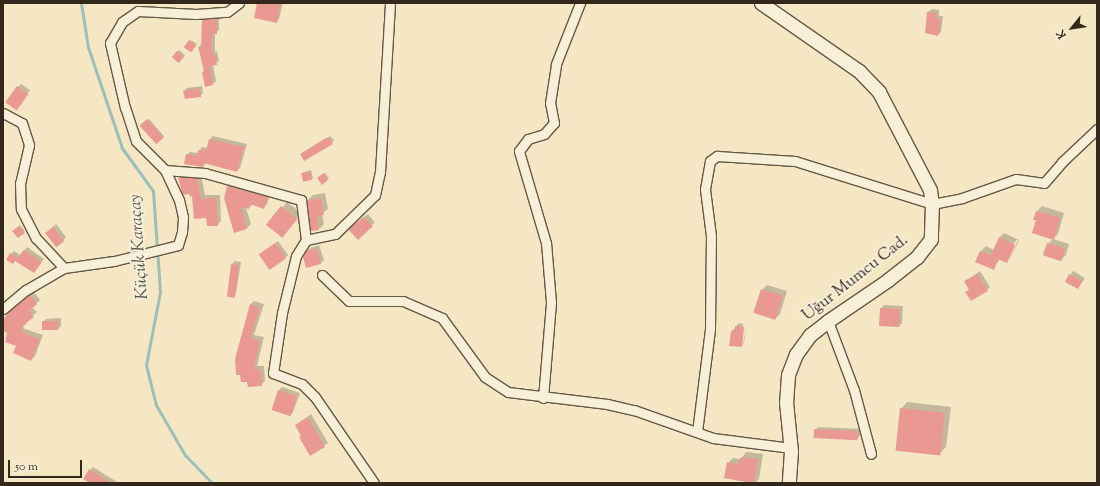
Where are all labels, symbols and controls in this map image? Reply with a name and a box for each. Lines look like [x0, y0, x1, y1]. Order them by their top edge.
north arrow [1052, 8, 1092, 48]
text: K [1053, 27, 1071, 41]
water label: Küçük Karaçay [126, 194, 154, 300]
street label: Uğur Mumcu Cad. [799, 232, 913, 326]
scale bar [10, 452, 84, 478]
text: 50 m [15, 458, 38, 476]

